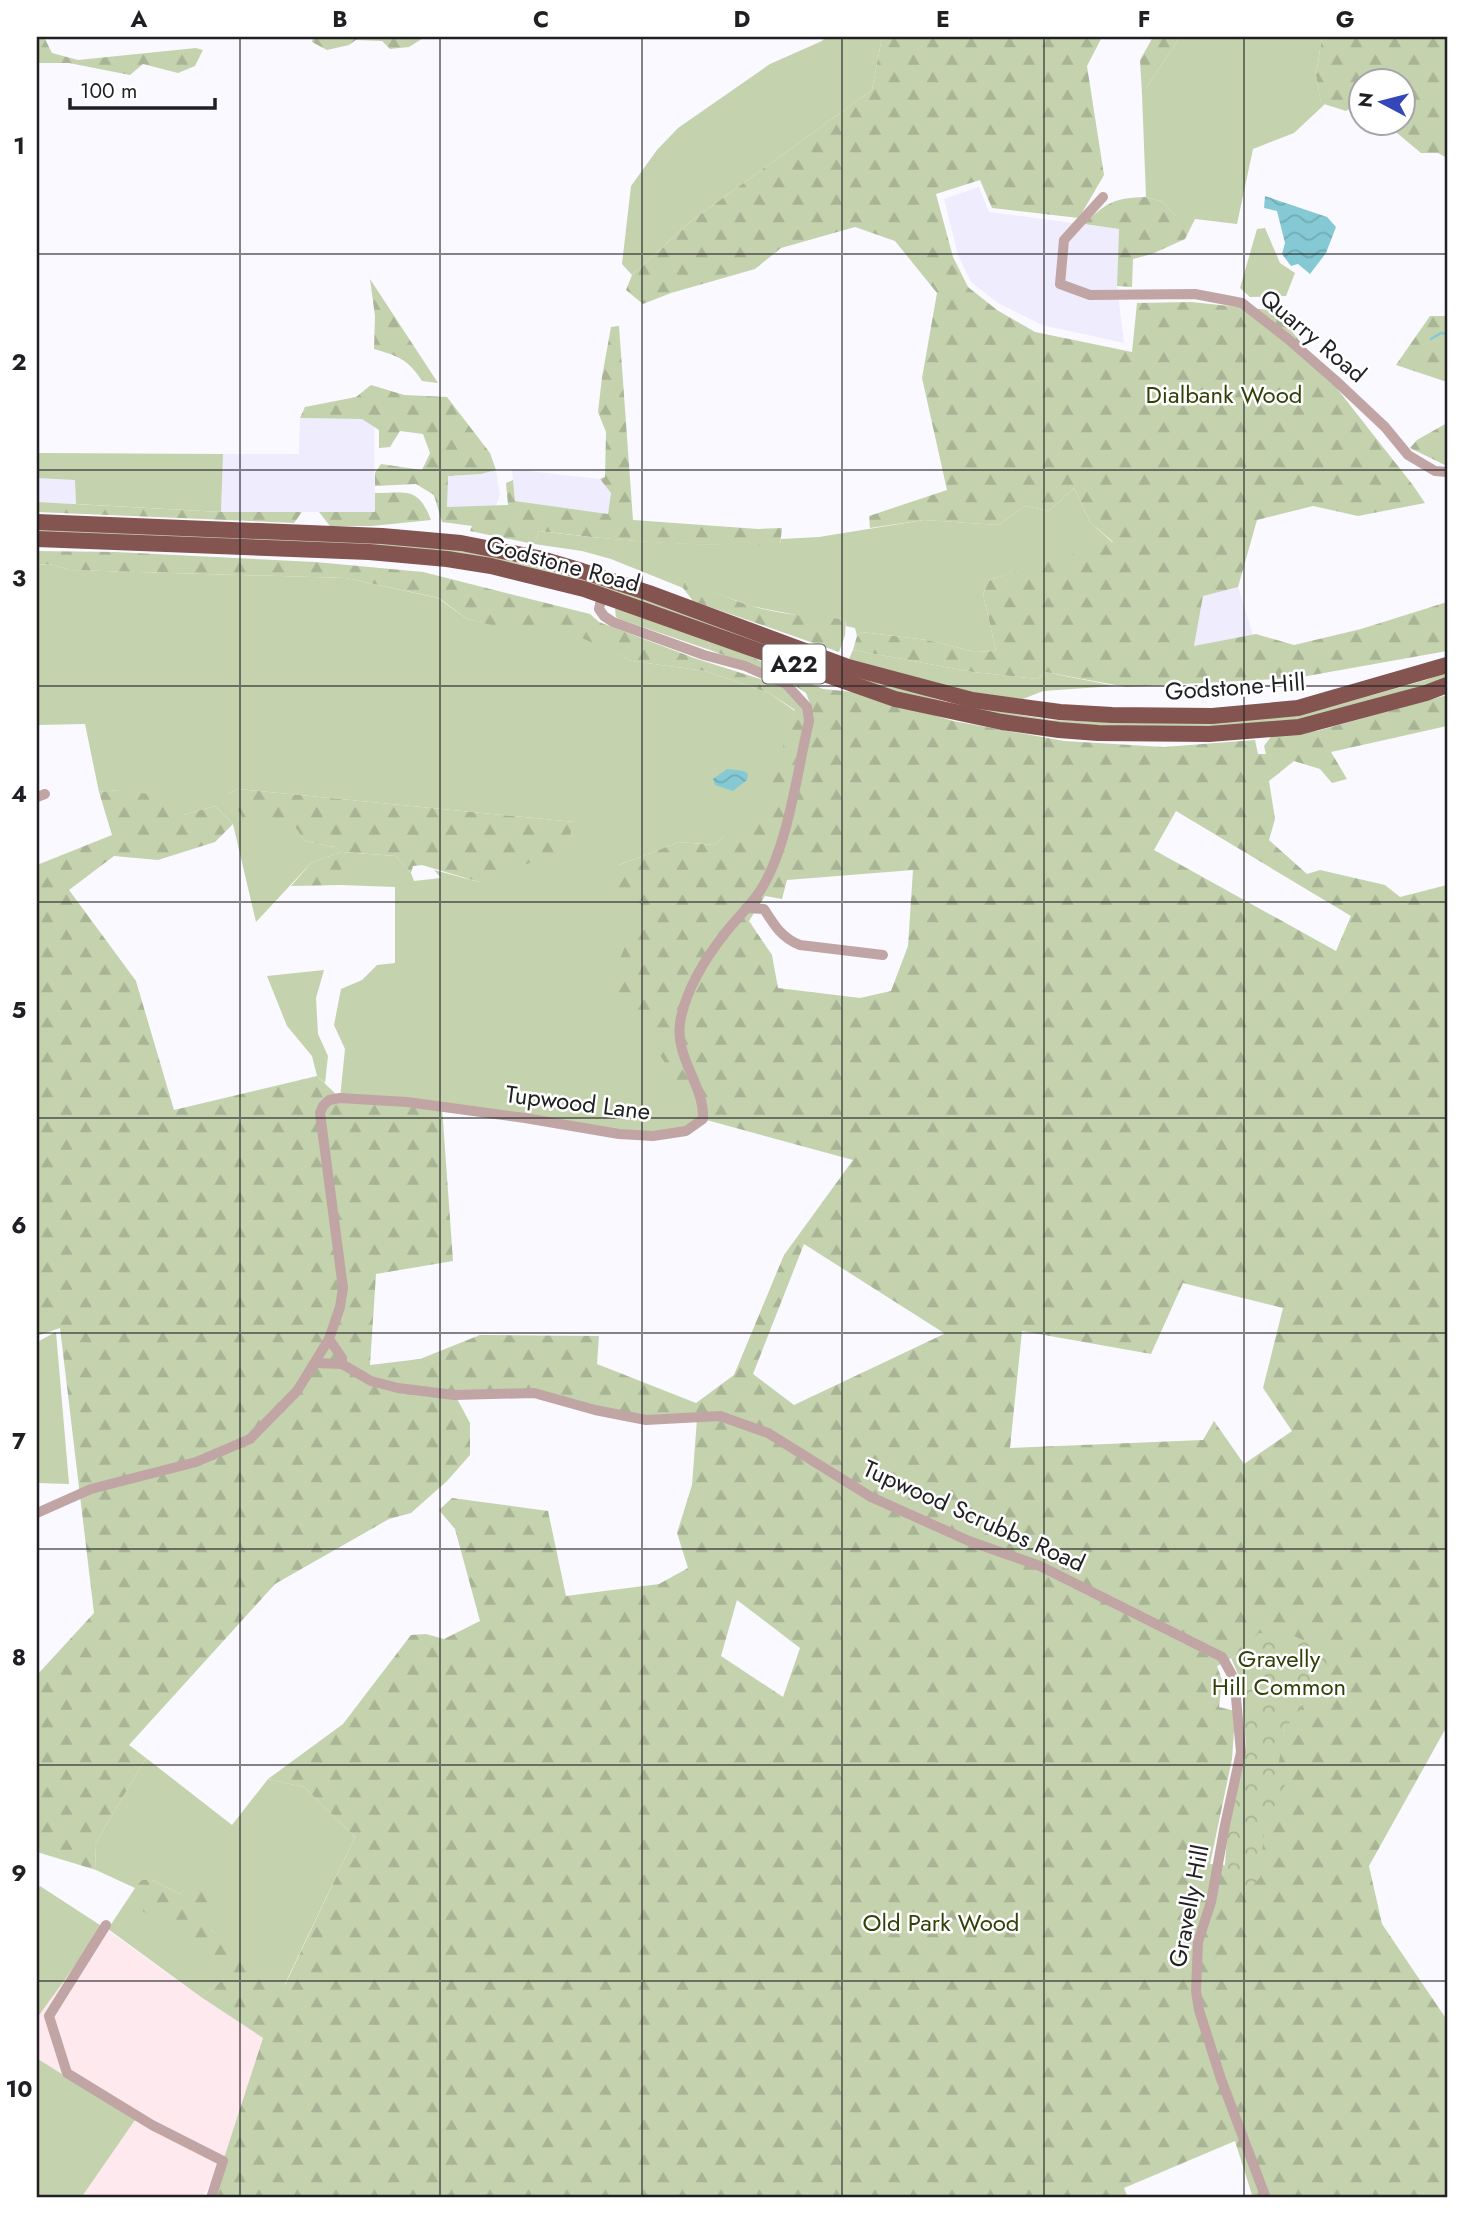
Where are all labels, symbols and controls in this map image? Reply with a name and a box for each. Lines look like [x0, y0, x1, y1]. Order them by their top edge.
text: A [130, 2, 148, 36]
text: B [332, 2, 348, 36]
text: C [533, 2, 549, 36]
text: D [734, 2, 751, 36]
text: E [936, 2, 950, 36]
text: F [1138, 2, 1150, 36]
text: G [1336, 2, 1354, 36]
scale bar [70, 66, 215, 110]
north arrow [1348, 66, 1418, 136]
text: 100 m [80, 76, 137, 106]
text: N [1351, 91, 1380, 109]
text: 1 [13, 129, 25, 163]
street label: Quarry Road [1252, 280, 1374, 391]
text: 2 [11, 345, 27, 379]
park label: Dialbank Wood [1146, 377, 1302, 412]
street label: Godstone Road [482, 526, 644, 601]
text: 3 [12, 561, 26, 595]
road number: A22 [762, 644, 826, 684]
street label: Godstone Hill [1164, 664, 1306, 709]
text: 4 [11, 777, 27, 811]
text: 5 [12, 993, 26, 1027]
street label: Tupwood Lane [504, 1076, 652, 1129]
text: 6 [11, 1208, 27, 1242]
text: 7 [12, 1424, 26, 1458]
street label: Tupwood Scrubbs Road [858, 1451, 1091, 1580]
text: 8 [12, 1640, 26, 1674]
park label: Gravelly Hill Common [1212, 1641, 1346, 1704]
street label: Gravelly Hill [1159, 1842, 1218, 1970]
text: 9 [11, 1856, 27, 1890]
park label: Old Park Wood [862, 1905, 1020, 1940]
text: 10 [6, 2072, 32, 2106]

